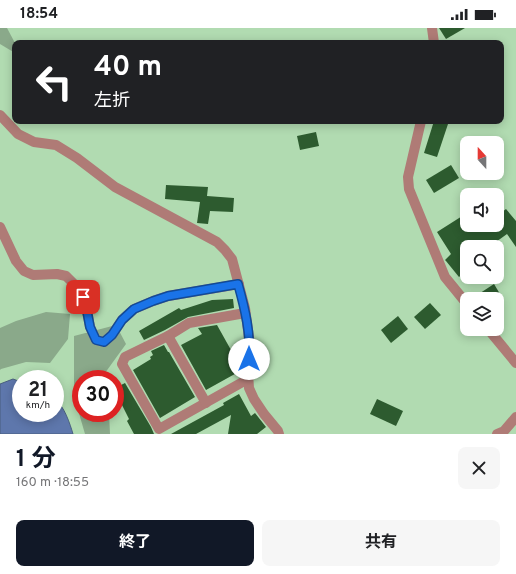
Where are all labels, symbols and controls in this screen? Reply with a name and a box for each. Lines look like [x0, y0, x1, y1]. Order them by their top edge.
text: 18:54 [20, 5, 58, 24]
text: 40 m [94, 50, 162, 86]
icon: left [28, 56, 80, 108]
text: 左折 [94, 90, 130, 113]
north arrow [460, 136, 504, 180]
map controls [460, 136, 504, 336]
button: sound [460, 188, 504, 232]
button: search [460, 240, 504, 284]
pin [66, 280, 100, 314]
icon: arrive [72, 286, 94, 308]
button: layers [460, 292, 504, 336]
position arrow [228, 338, 270, 380]
speed limit sign: 30 [72, 370, 124, 422]
text: 21 [28, 378, 48, 404]
text: km/h [26, 399, 50, 412]
text: 1 分 [16, 445, 56, 475]
button: close [458, 447, 500, 489]
text: 160 m · 18:55 [16, 475, 89, 491]
button: 終了 [16, 520, 254, 566]
button: 共有 [262, 520, 500, 566]

